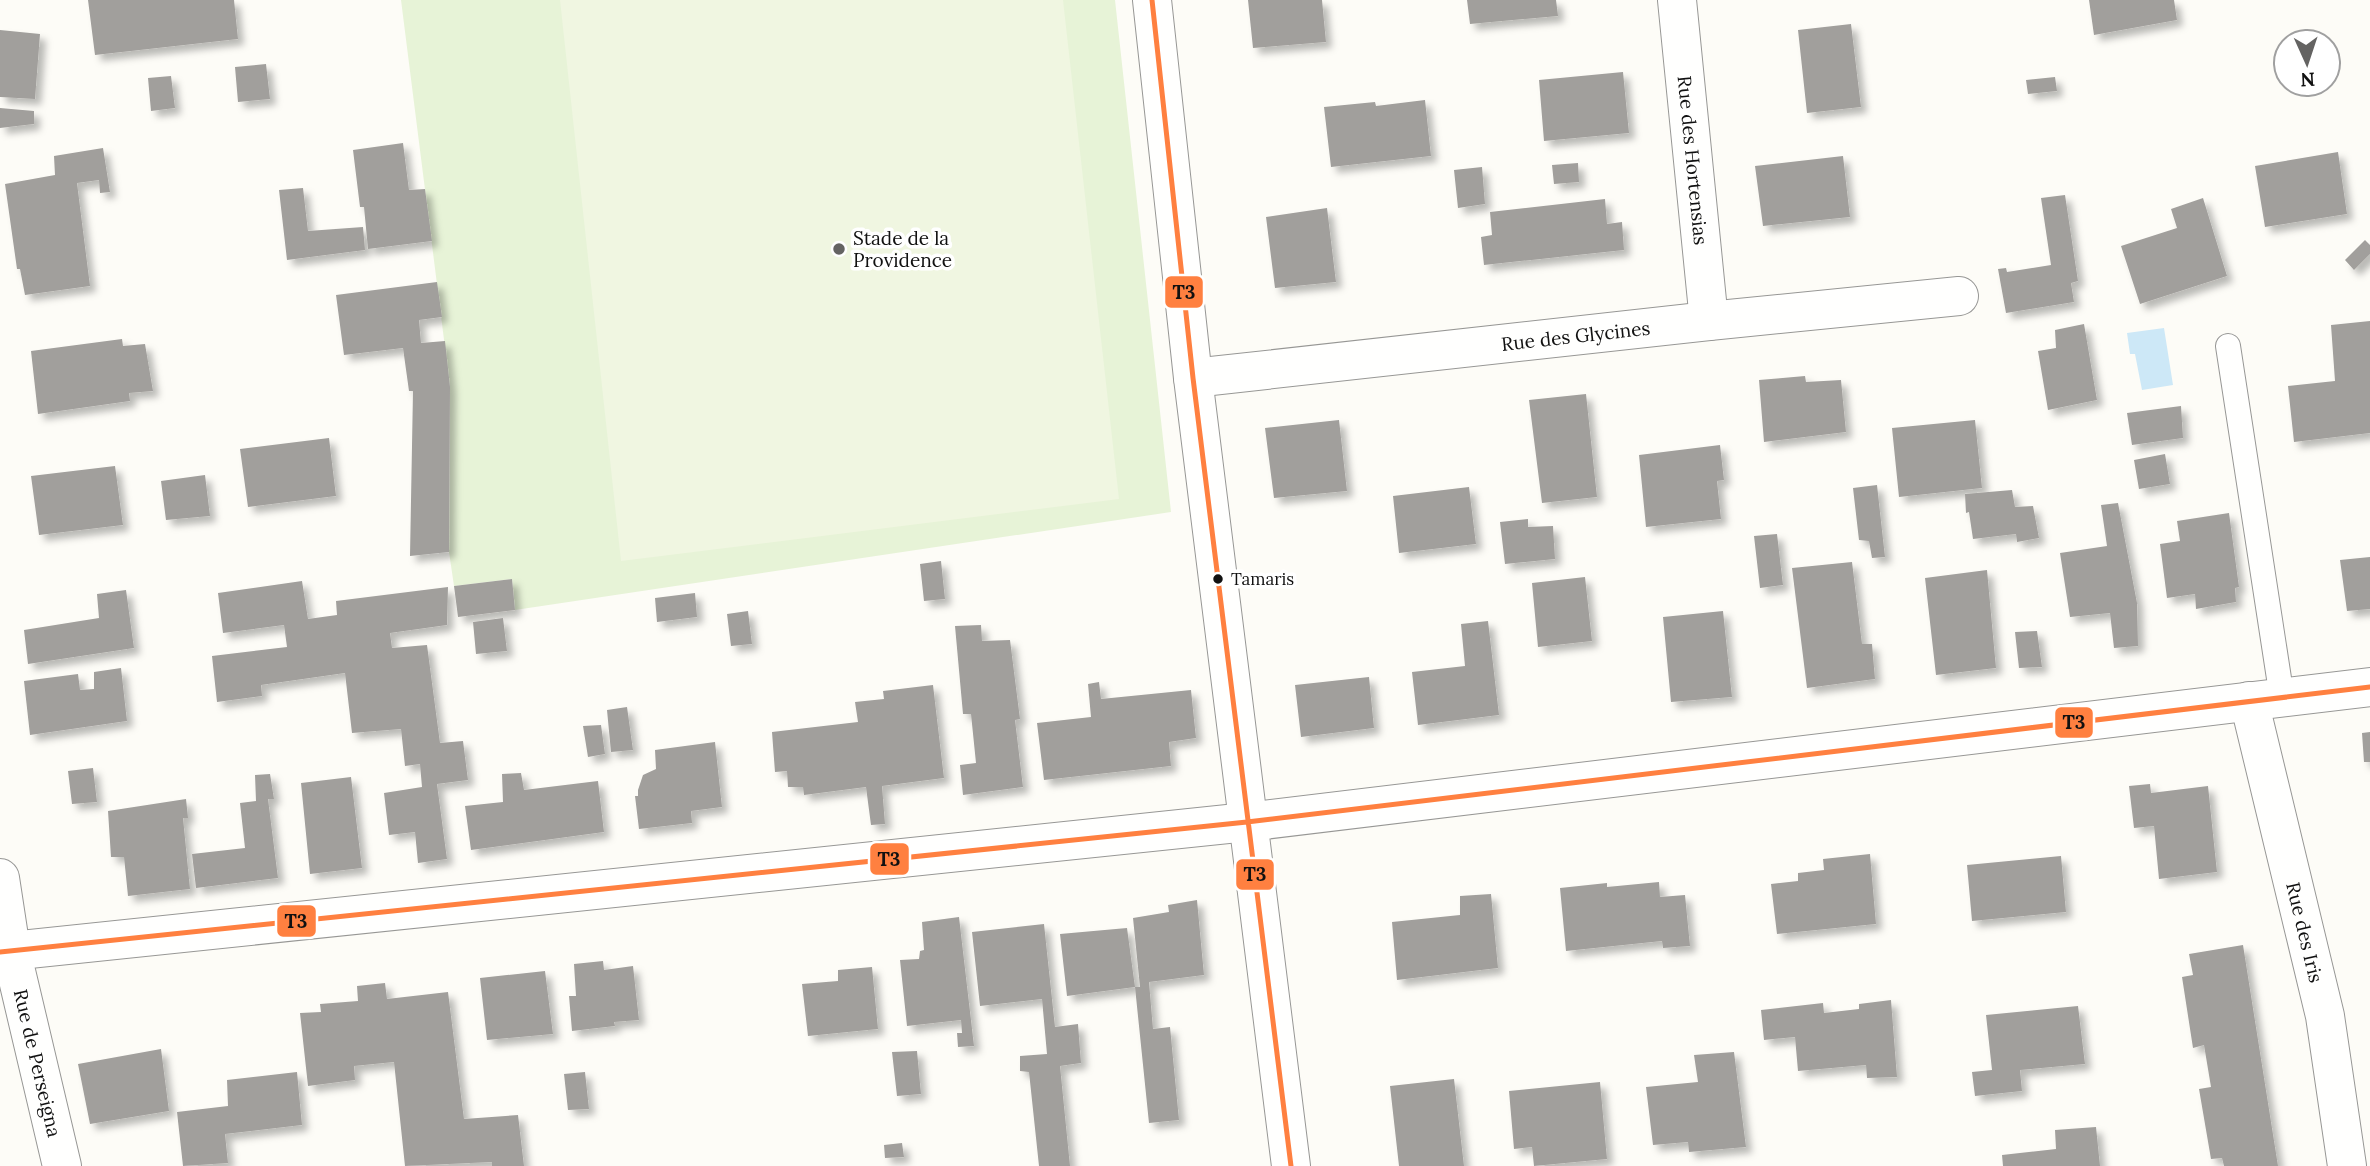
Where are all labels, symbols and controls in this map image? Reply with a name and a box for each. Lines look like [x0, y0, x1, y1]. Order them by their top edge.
north arrow [2272, 28, 2342, 98]
text: N [2300, 68, 2316, 92]
street label: Rue des Hortensias [1673, 74, 1713, 246]
place label: Stade de la Providence [853, 226, 952, 272]
marker: Stade de la Providence [831, 241, 847, 257]
line badge: T3 [1164, 275, 1204, 309]
text: T3 [1173, 280, 1196, 304]
street label: Rue des Glycines [1500, 316, 1652, 356]
place label: Tamaris [1231, 568, 1294, 590]
marker: Tamaris [1211, 572, 1225, 586]
line badge: T3 [2054, 706, 2094, 739]
text: T3 [2063, 710, 2086, 734]
line badge: T3 [869, 842, 910, 876]
text: T3 [878, 847, 901, 871]
line badge: T3 [1235, 858, 1275, 891]
text: T3 [1244, 862, 1267, 886]
street label: Rue des Iris [2281, 880, 2329, 985]
line badge: T3 [276, 904, 317, 938]
text: T3 [285, 909, 308, 933]
street label: Rue de Perseigna [9, 987, 67, 1140]

